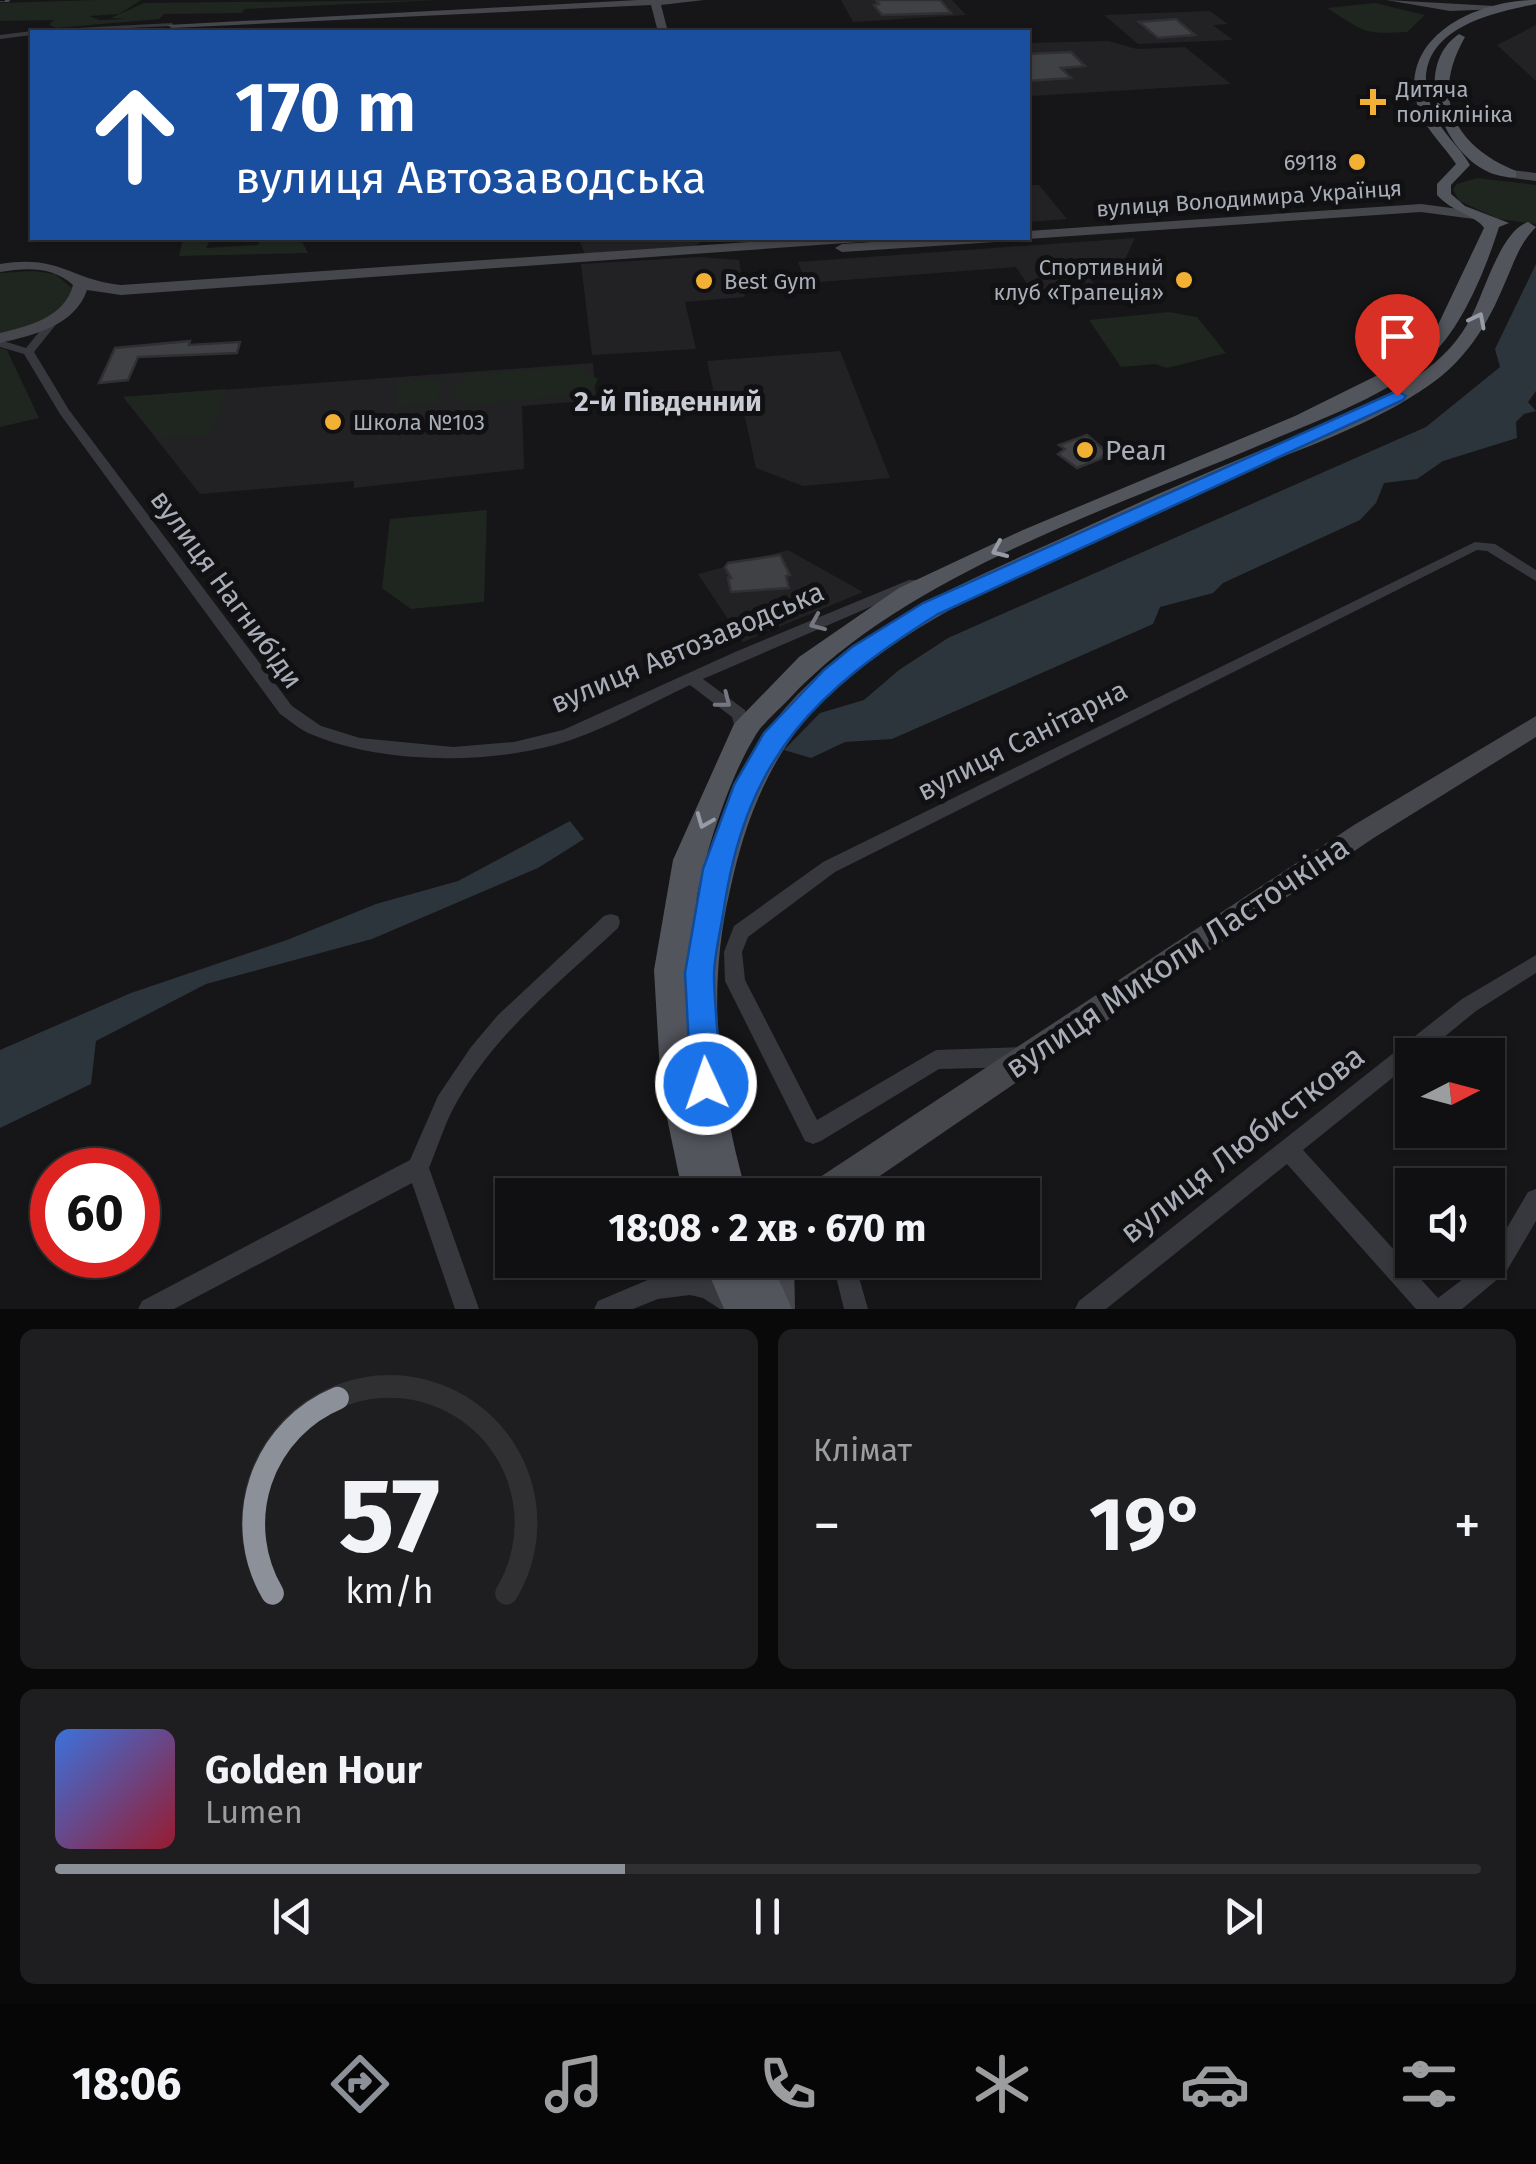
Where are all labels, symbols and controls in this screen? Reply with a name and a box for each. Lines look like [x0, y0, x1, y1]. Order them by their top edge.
text: 170 m [235, 66, 416, 150]
icon: ahead [70, 70, 200, 200]
place label: Дитяча поліклініка [1395, 76, 1513, 128]
marker: Дитяча поліклініка [1360, 89, 1386, 115]
place label: 69118 [1284, 149, 1337, 176]
text: вулиця Автозаводська [235, 151, 706, 205]
marker: 69118 [1346, 151, 1368, 173]
street label: вулиця Володимира Українця [1095, 174, 1403, 223]
place label: Спортивний клуб «Трапеція» [993, 254, 1164, 306]
place label: Best Gym [724, 268, 817, 295]
marker: Спортивний клуб «Трапеція» [1173, 269, 1195, 291]
marker: Best Gym [693, 270, 715, 292]
pin [1355, 294, 1440, 397]
icon: arrive [1370, 309, 1425, 364]
one-way arrow [1466, 312, 1486, 330]
district label: 2-й Південний [574, 385, 762, 418]
place label: Школа №103 [353, 409, 485, 436]
marker: Школа №103 [322, 411, 344, 433]
place label: Реал [1105, 434, 1167, 467]
marker: Реал [1074, 439, 1096, 461]
street label: вулиця Нагнибіди [144, 484, 310, 695]
one-way arrow [991, 537, 1009, 557]
street label: вулиця Автозаводська [546, 575, 829, 720]
one-way arrow [809, 611, 827, 631]
street label: вулиця Санітарна [912, 673, 1133, 808]
one-way arrow [712, 689, 730, 707]
one-way arrow [696, 811, 716, 828]
street label: вулиця Миколи Ласточкіна [998, 828, 1356, 1086]
position arrow [654, 1032, 758, 1136]
street label: вулиця Любисткова [1112, 1037, 1372, 1251]
north arrow [1395, 1038, 1505, 1148]
map controls [1395, 1038, 1505, 1278]
speed limit sign: 60 [30, 1148, 160, 1278]
button: sound [1395, 1168, 1505, 1278]
text: 18:08 · 2 хв · 670 m [609, 1205, 926, 1251]
text: Клімат [813, 1431, 912, 1469]
text: 57 [338, 1454, 440, 1579]
text: 19° [1089, 1480, 1205, 1570]
text: − [813, 1493, 841, 1559]
text: + [1454, 1493, 1481, 1559]
text: km/h [345, 1570, 433, 1612]
text: Golden Hour [205, 1747, 422, 1793]
text: Lumen [205, 1793, 303, 1831]
icon: previous [265, 1889, 320, 1944]
icon: pause [740, 1889, 795, 1944]
icon: next [1216, 1889, 1271, 1944]
icon: directions [325, 2049, 395, 2119]
icon: music [539, 2049, 609, 2119]
icon: phone [753, 2049, 823, 2119]
icon: climate [967, 2049, 1037, 2119]
icon: car [1180, 2049, 1250, 2119]
icon: filters [1394, 2049, 1464, 2119]
text: 18:06 [72, 2057, 181, 2111]

